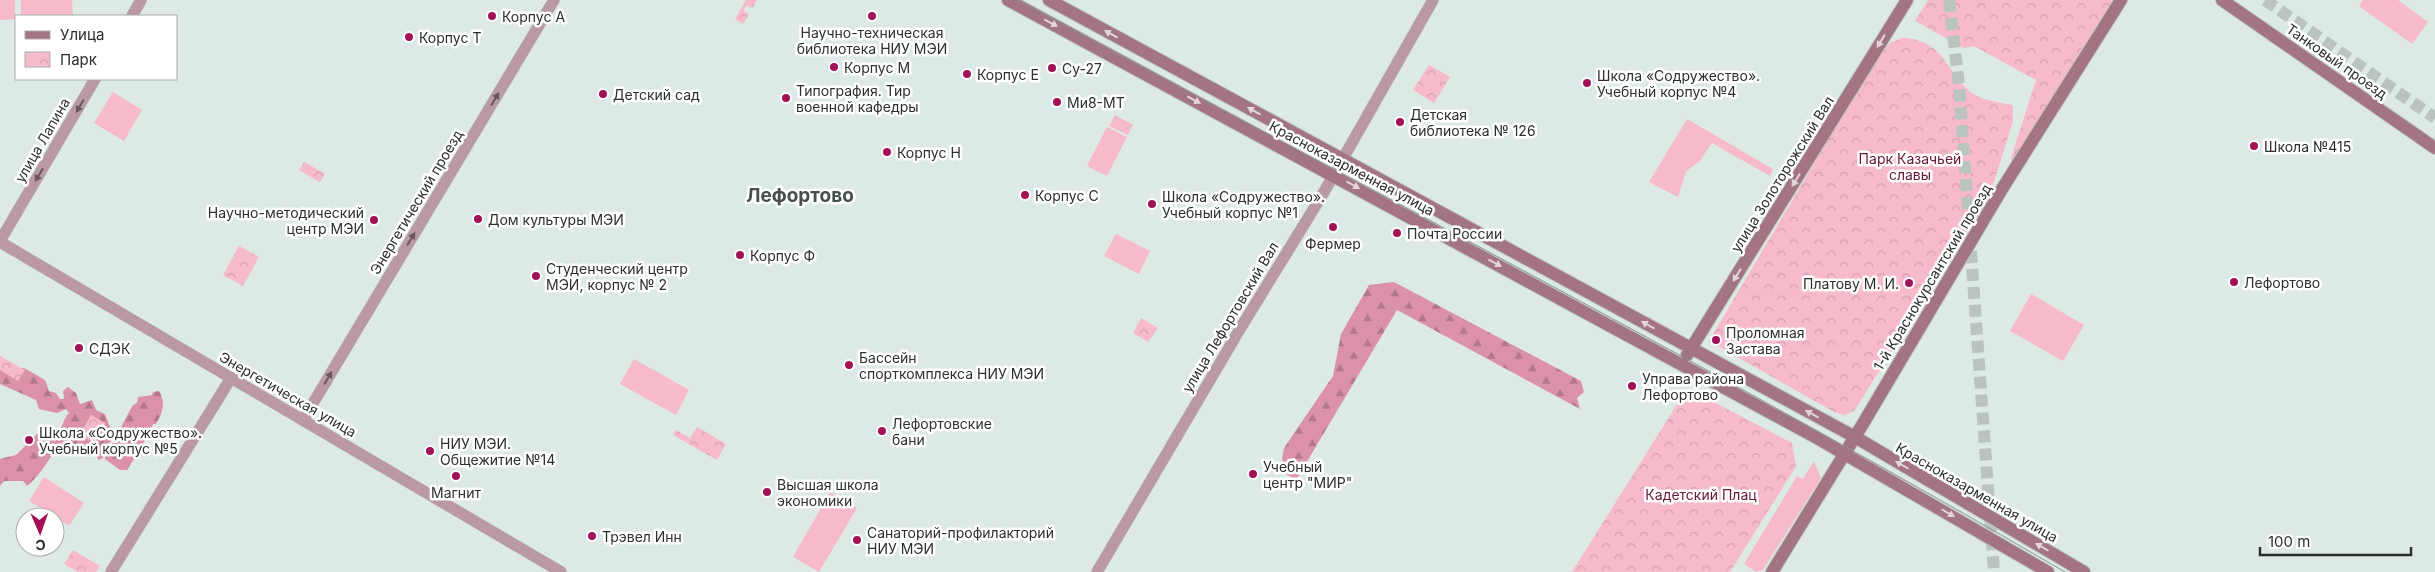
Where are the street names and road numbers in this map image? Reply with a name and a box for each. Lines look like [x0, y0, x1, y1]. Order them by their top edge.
street label: Танковый проезд [2283, 20, 2391, 102]
street label: улица Золоторожский Вал [1727, 93, 1837, 255]
street label: улица Лапина [11, 95, 73, 185]
street label: Красноказарменная улица [1267, 117, 1437, 219]
street label: Энергетический проезд [366, 126, 466, 277]
street label: 1-й Краснокурсантский проезд [1869, 180, 1995, 373]
street label: улица Лефортовский Вал [1178, 239, 1282, 395]
street label: Энергетическая улица [216, 348, 360, 440]
street label: Красноказарменная улица [1893, 439, 2061, 545]

